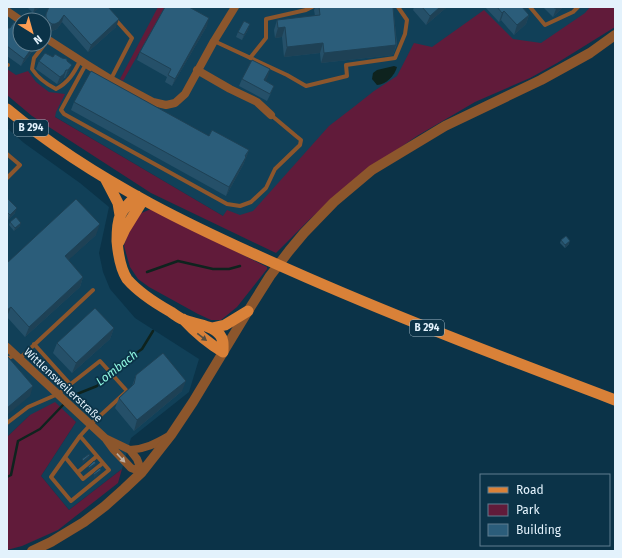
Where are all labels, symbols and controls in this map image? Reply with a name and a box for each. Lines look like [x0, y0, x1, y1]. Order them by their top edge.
north arrow [12, 12, 52, 52]
text: N [31, 32, 45, 47]
road number: B 294 [14, 120, 48, 136]
road number: B 294 [410, 320, 444, 336]
one-way arrow [196, 333, 207, 341]
street label: Wittlensweilerstraße [21, 345, 105, 425]
water label: Lombach [93, 347, 141, 389]
one-way arrow [116, 453, 126, 463]
legend [480, 474, 610, 546]
text: Road [516, 483, 544, 497]
text: Park [516, 503, 540, 517]
text: Building [516, 523, 562, 537]

